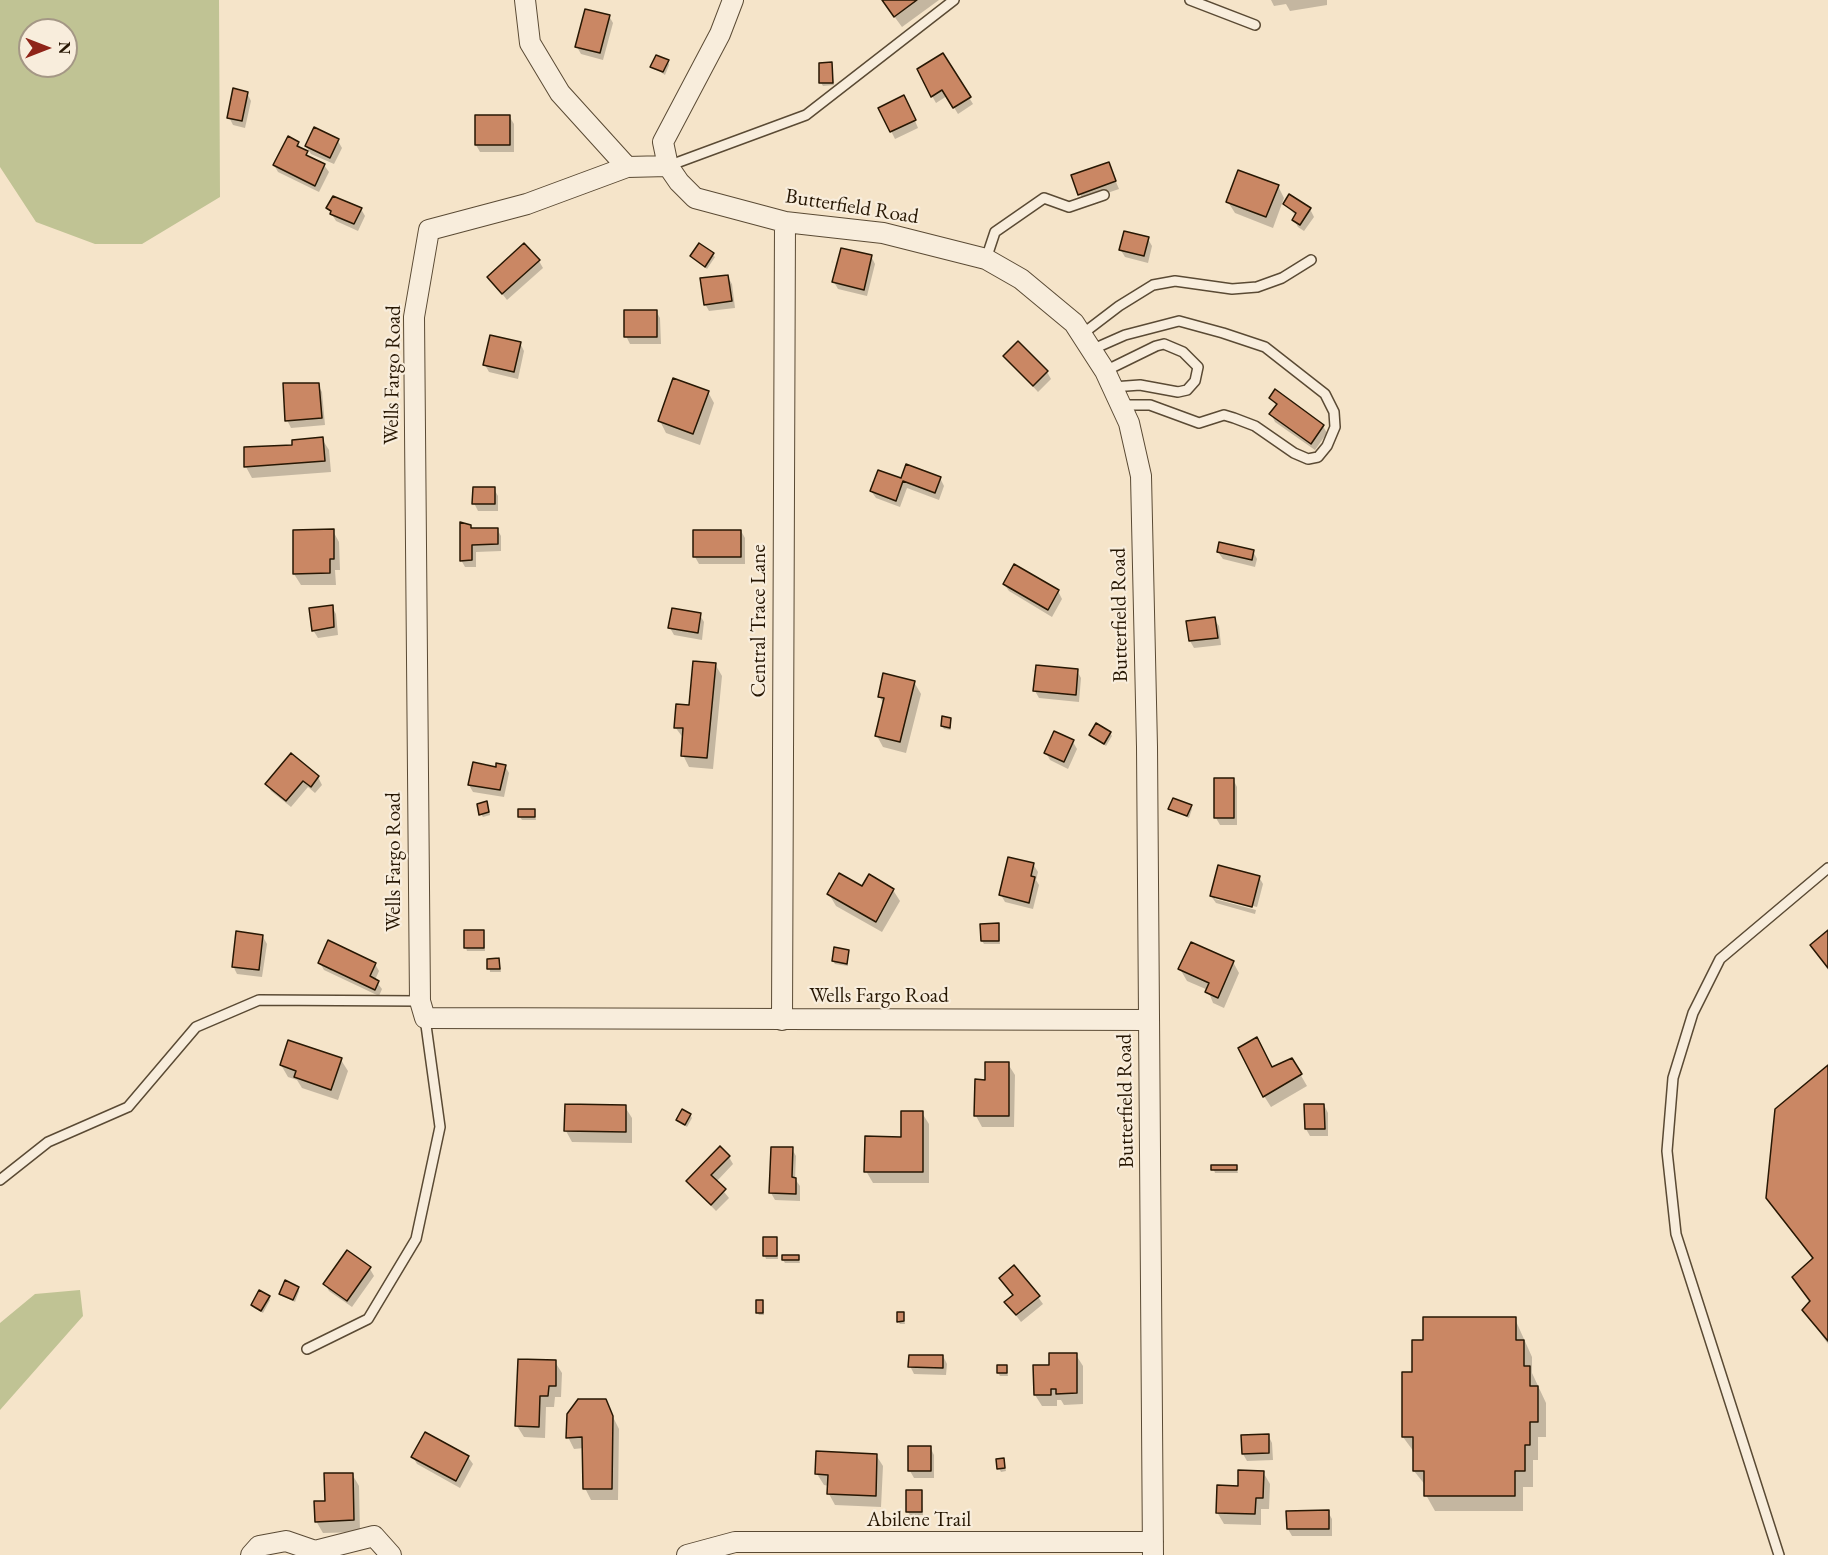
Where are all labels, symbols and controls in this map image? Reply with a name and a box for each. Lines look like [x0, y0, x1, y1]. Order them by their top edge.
north arrow [18, 18, 78, 78]
text: N [54, 42, 75, 54]
street label: Butterfield Road [784, 184, 920, 230]
street label: Wells Fargo Road [379, 305, 407, 445]
street label: Central Trace Lane [746, 544, 772, 698]
street label: Butterfield Road [1106, 547, 1134, 683]
street label: Wells Fargo Road [381, 792, 407, 932]
street label: Wells Fargo Road [809, 983, 949, 1009]
street label: Butterfield Road [1112, 1033, 1140, 1169]
street label: Abilene Trail [867, 1507, 971, 1533]

